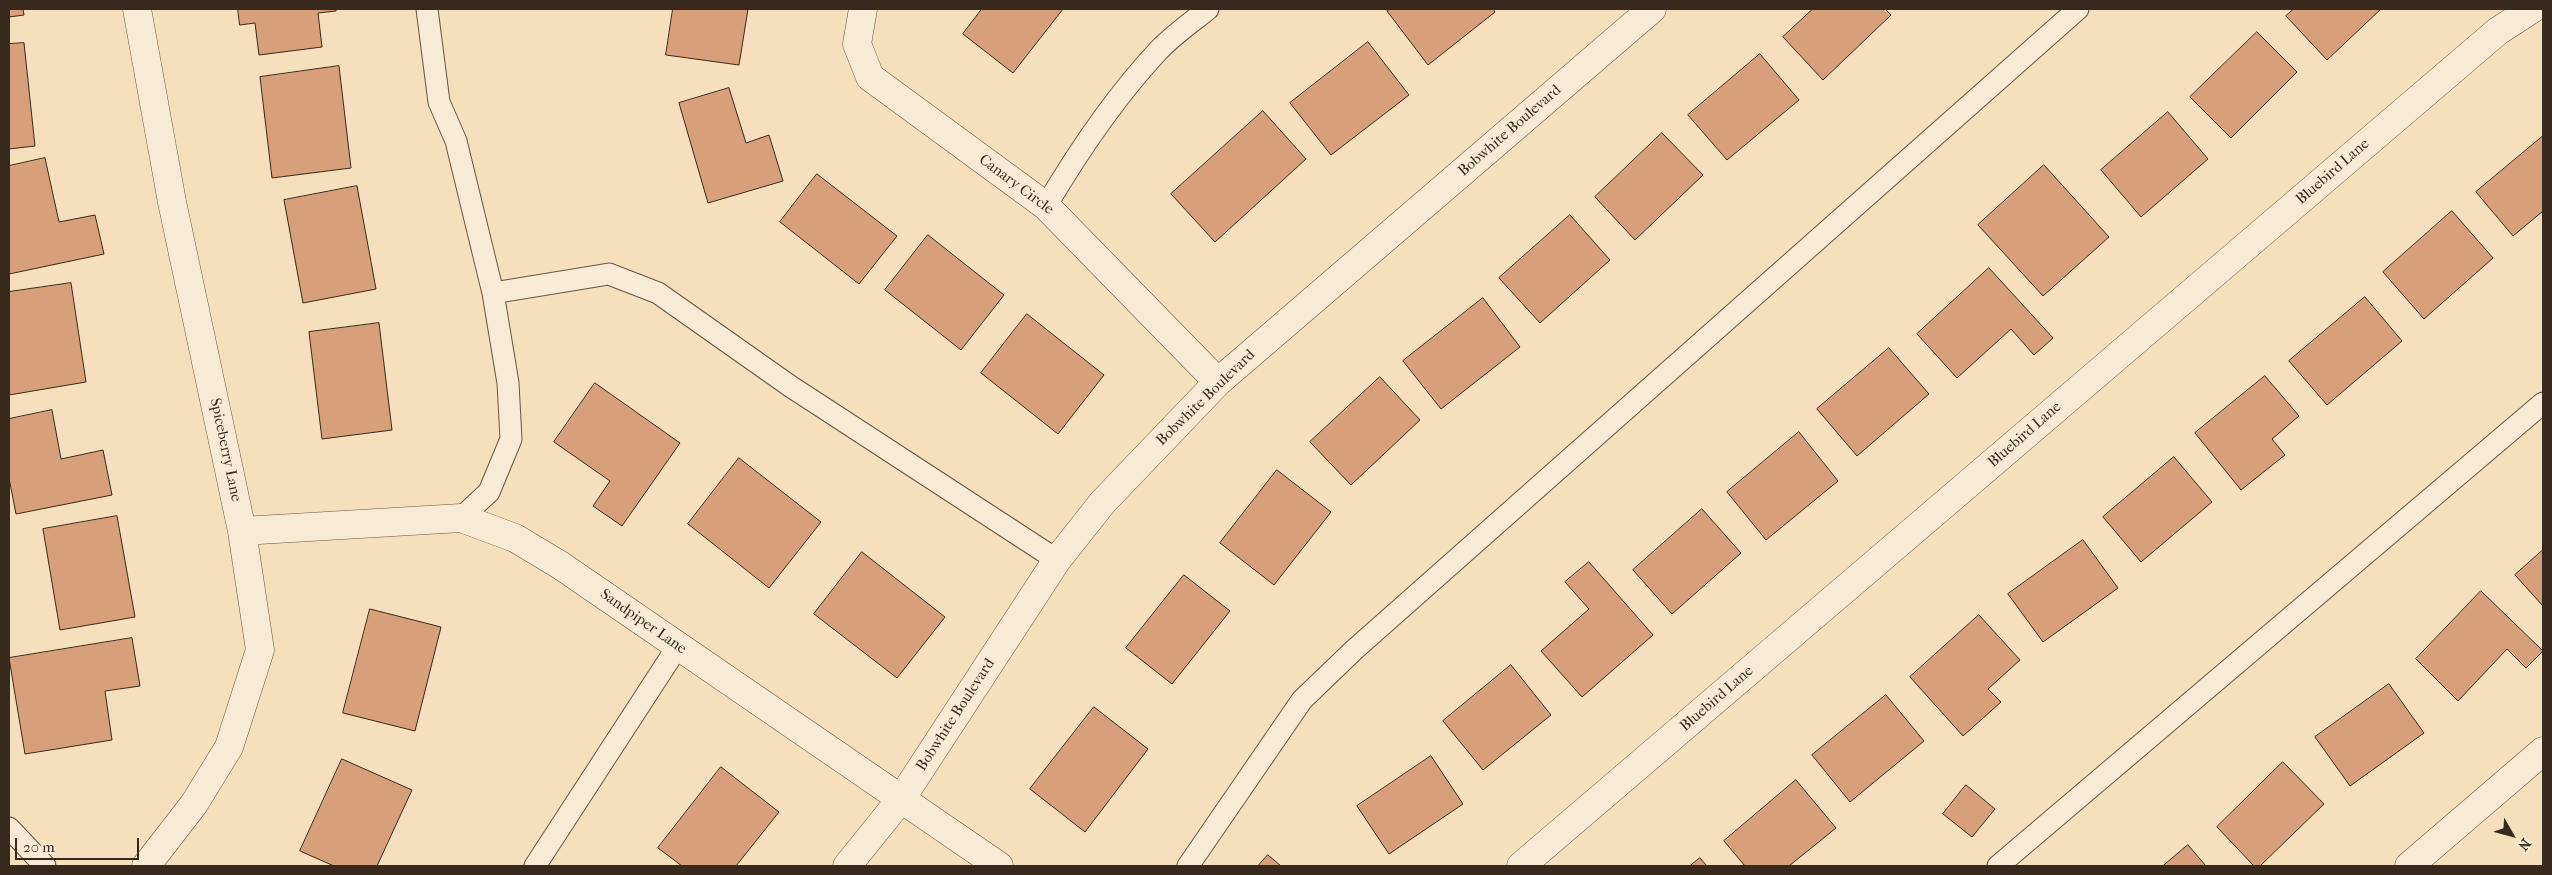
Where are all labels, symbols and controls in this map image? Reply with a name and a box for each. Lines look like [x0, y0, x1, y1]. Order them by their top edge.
street label: Bobwhite Boulevard [1455, 81, 1565, 181]
street label: Bluebird Lane [2293, 135, 2373, 209]
street label: Canary Circle [975, 151, 1057, 219]
street label: Bobwhite Boulevard [1153, 346, 1259, 450]
street label: Spiceberry Lane [205, 397, 245, 503]
street label: Bluebird Lane [1985, 398, 2065, 472]
street label: Sandpiper Lane [596, 586, 690, 658]
street label: Bobwhite Boulevard [913, 655, 999, 775]
street label: Bluebird Lane [1677, 662, 1757, 736]
north arrow [2487, 810, 2537, 860]
scale bar [18, 828, 141, 860]
text: N [2514, 835, 2534, 854]
text: 20 m [23, 838, 55, 856]

